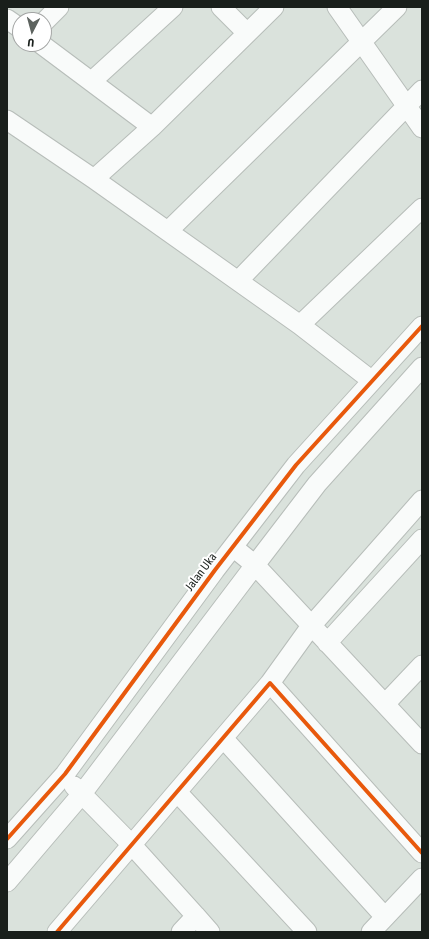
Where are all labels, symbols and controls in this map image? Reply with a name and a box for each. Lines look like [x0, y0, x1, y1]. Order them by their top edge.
north arrow [12, 12, 52, 52]
text: U [27, 37, 35, 49]
street label: Jalan Uka [182, 550, 220, 594]

